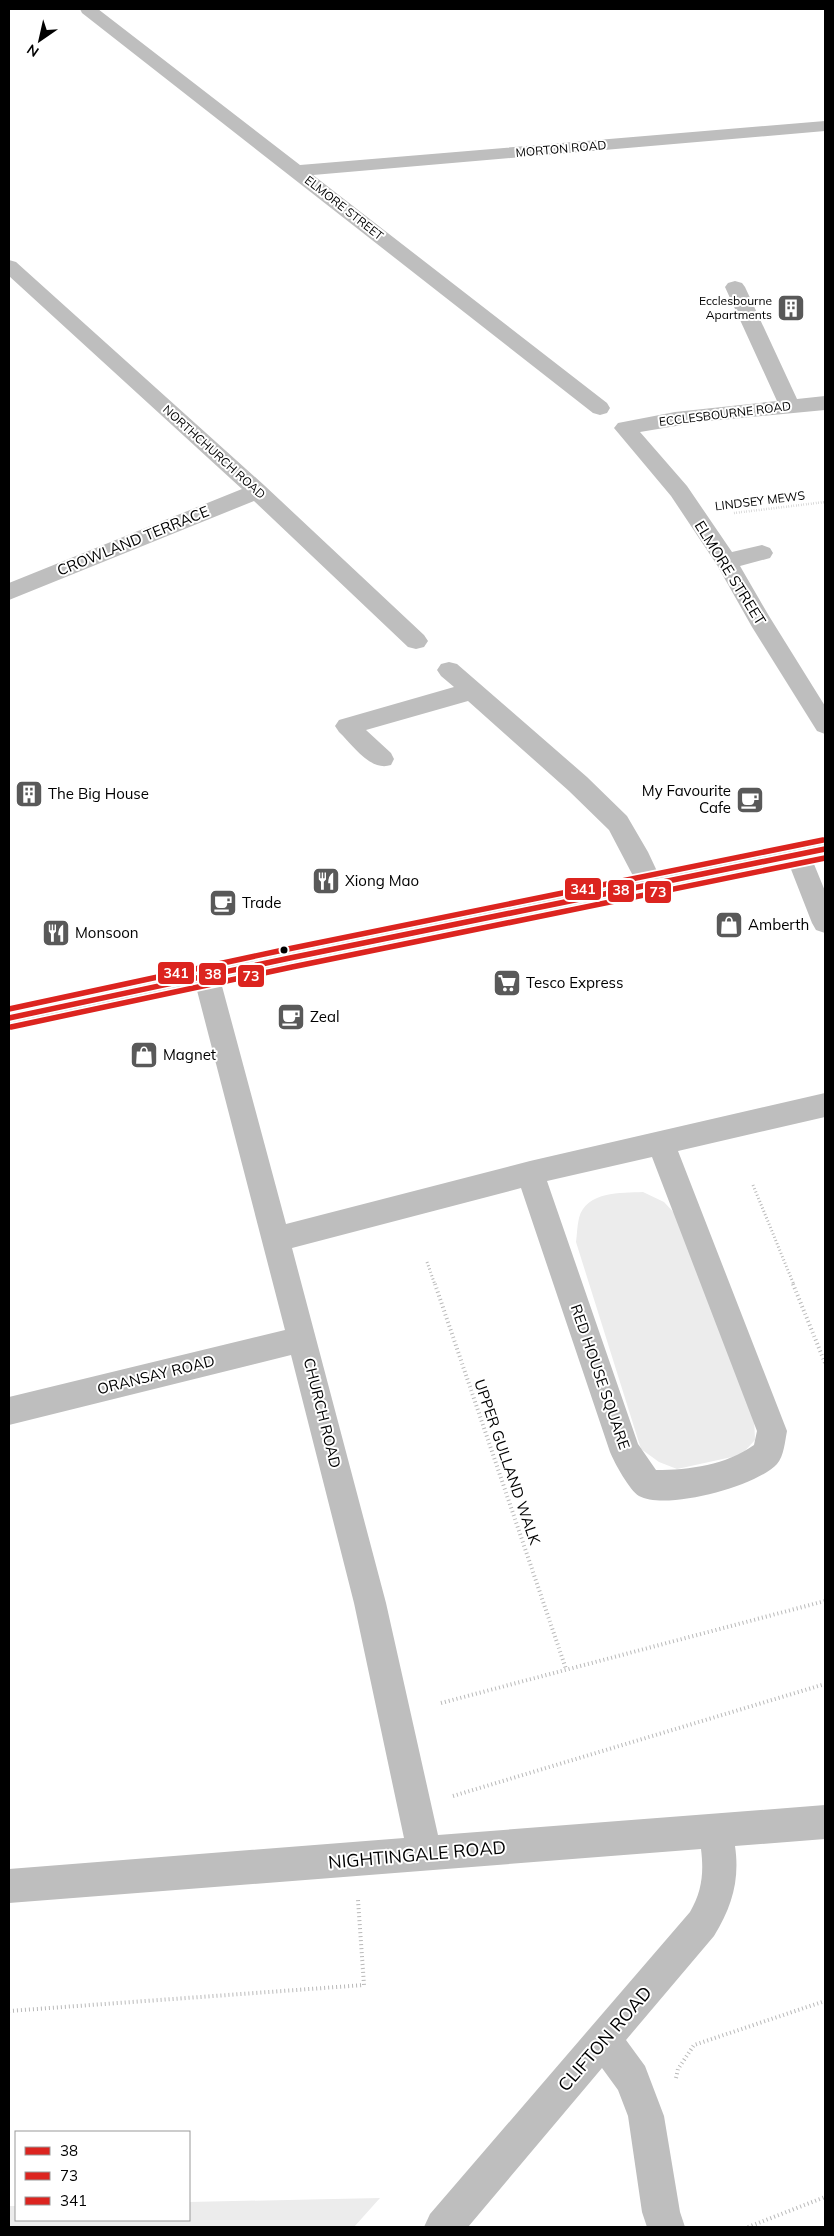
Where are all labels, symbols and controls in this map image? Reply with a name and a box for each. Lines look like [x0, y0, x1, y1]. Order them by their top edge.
north arrow [15, 15, 65, 65]
text: N [23, 40, 42, 61]
street label: MORTON ROAD [515, 137, 607, 160]
street label: ELMORE STREET [302, 172, 387, 243]
place label: Ecclesbourne Apartments [699, 293, 772, 322]
building icon: Ecclesbourne Apartments [776, 293, 806, 323]
street label: ECCLESBOURNE ROAD [658, 398, 792, 429]
street label: NORTHCHURCH ROAD [160, 402, 269, 502]
street label: LINDSEY MEWS [714, 488, 806, 513]
street label: CROWLAND TERRACE [54, 501, 212, 580]
street label: ELMORE STREET [691, 517, 770, 628]
building icon: The Big House [14, 779, 44, 809]
place label: My Favourite Cafe [642, 781, 731, 817]
place label: The Big House [48, 784, 149, 803]
cafe icon: My Favourite Cafe [735, 785, 765, 815]
restaurant icon: Xiong Mao [311, 866, 341, 896]
place label: Xiong Mao [345, 871, 419, 890]
line badge: 341 [564, 877, 602, 901]
line badge: 38 [607, 879, 635, 903]
text: 341 [570, 880, 596, 898]
line badge: 73 [644, 880, 672, 904]
text: 38 [613, 881, 629, 899]
text: 73 [650, 883, 666, 901]
cafe icon: Trade [208, 888, 238, 918]
place label: Trade [242, 893, 281, 912]
shop icon: Amberth [714, 910, 744, 940]
place label: Amberth [748, 915, 809, 934]
restaurant icon: Monsoon [41, 918, 71, 948]
place label: Monsoon [75, 923, 139, 942]
unlabelled marker [279, 945, 289, 955]
line badge: 341 [157, 961, 195, 985]
line badge: 38 [198, 962, 227, 986]
text: 341 [163, 964, 189, 982]
line badge: 73 [237, 964, 265, 988]
text: 38 [205, 965, 221, 983]
text: 73 [243, 967, 259, 985]
supermarket icon: Tesco Express [492, 968, 522, 998]
place label: Tesco Express [526, 973, 624, 992]
cafe icon: Zeal [276, 1002, 306, 1032]
place label: Zeal [310, 1007, 339, 1026]
shop icon: Magnet [129, 1040, 159, 1070]
place label: Magnet [163, 1045, 216, 1064]
street label: RED HOUSE SQUARE [567, 1302, 634, 1452]
street label: ORANSAY ROAD [95, 1351, 217, 1398]
street label: CHURCH ROAD [300, 1356, 345, 1470]
street label: UPPER GULLAND WALK [470, 1377, 545, 1547]
street label: NIGHTINGALE ROAD [327, 1835, 507, 1874]
street label: CLIFTON ROAD [553, 1981, 657, 2096]
legend [15, 2131, 190, 2221]
text: 38 [60, 2141, 78, 2160]
text: 73 [60, 2166, 78, 2185]
text: 341 [60, 2191, 87, 2210]

